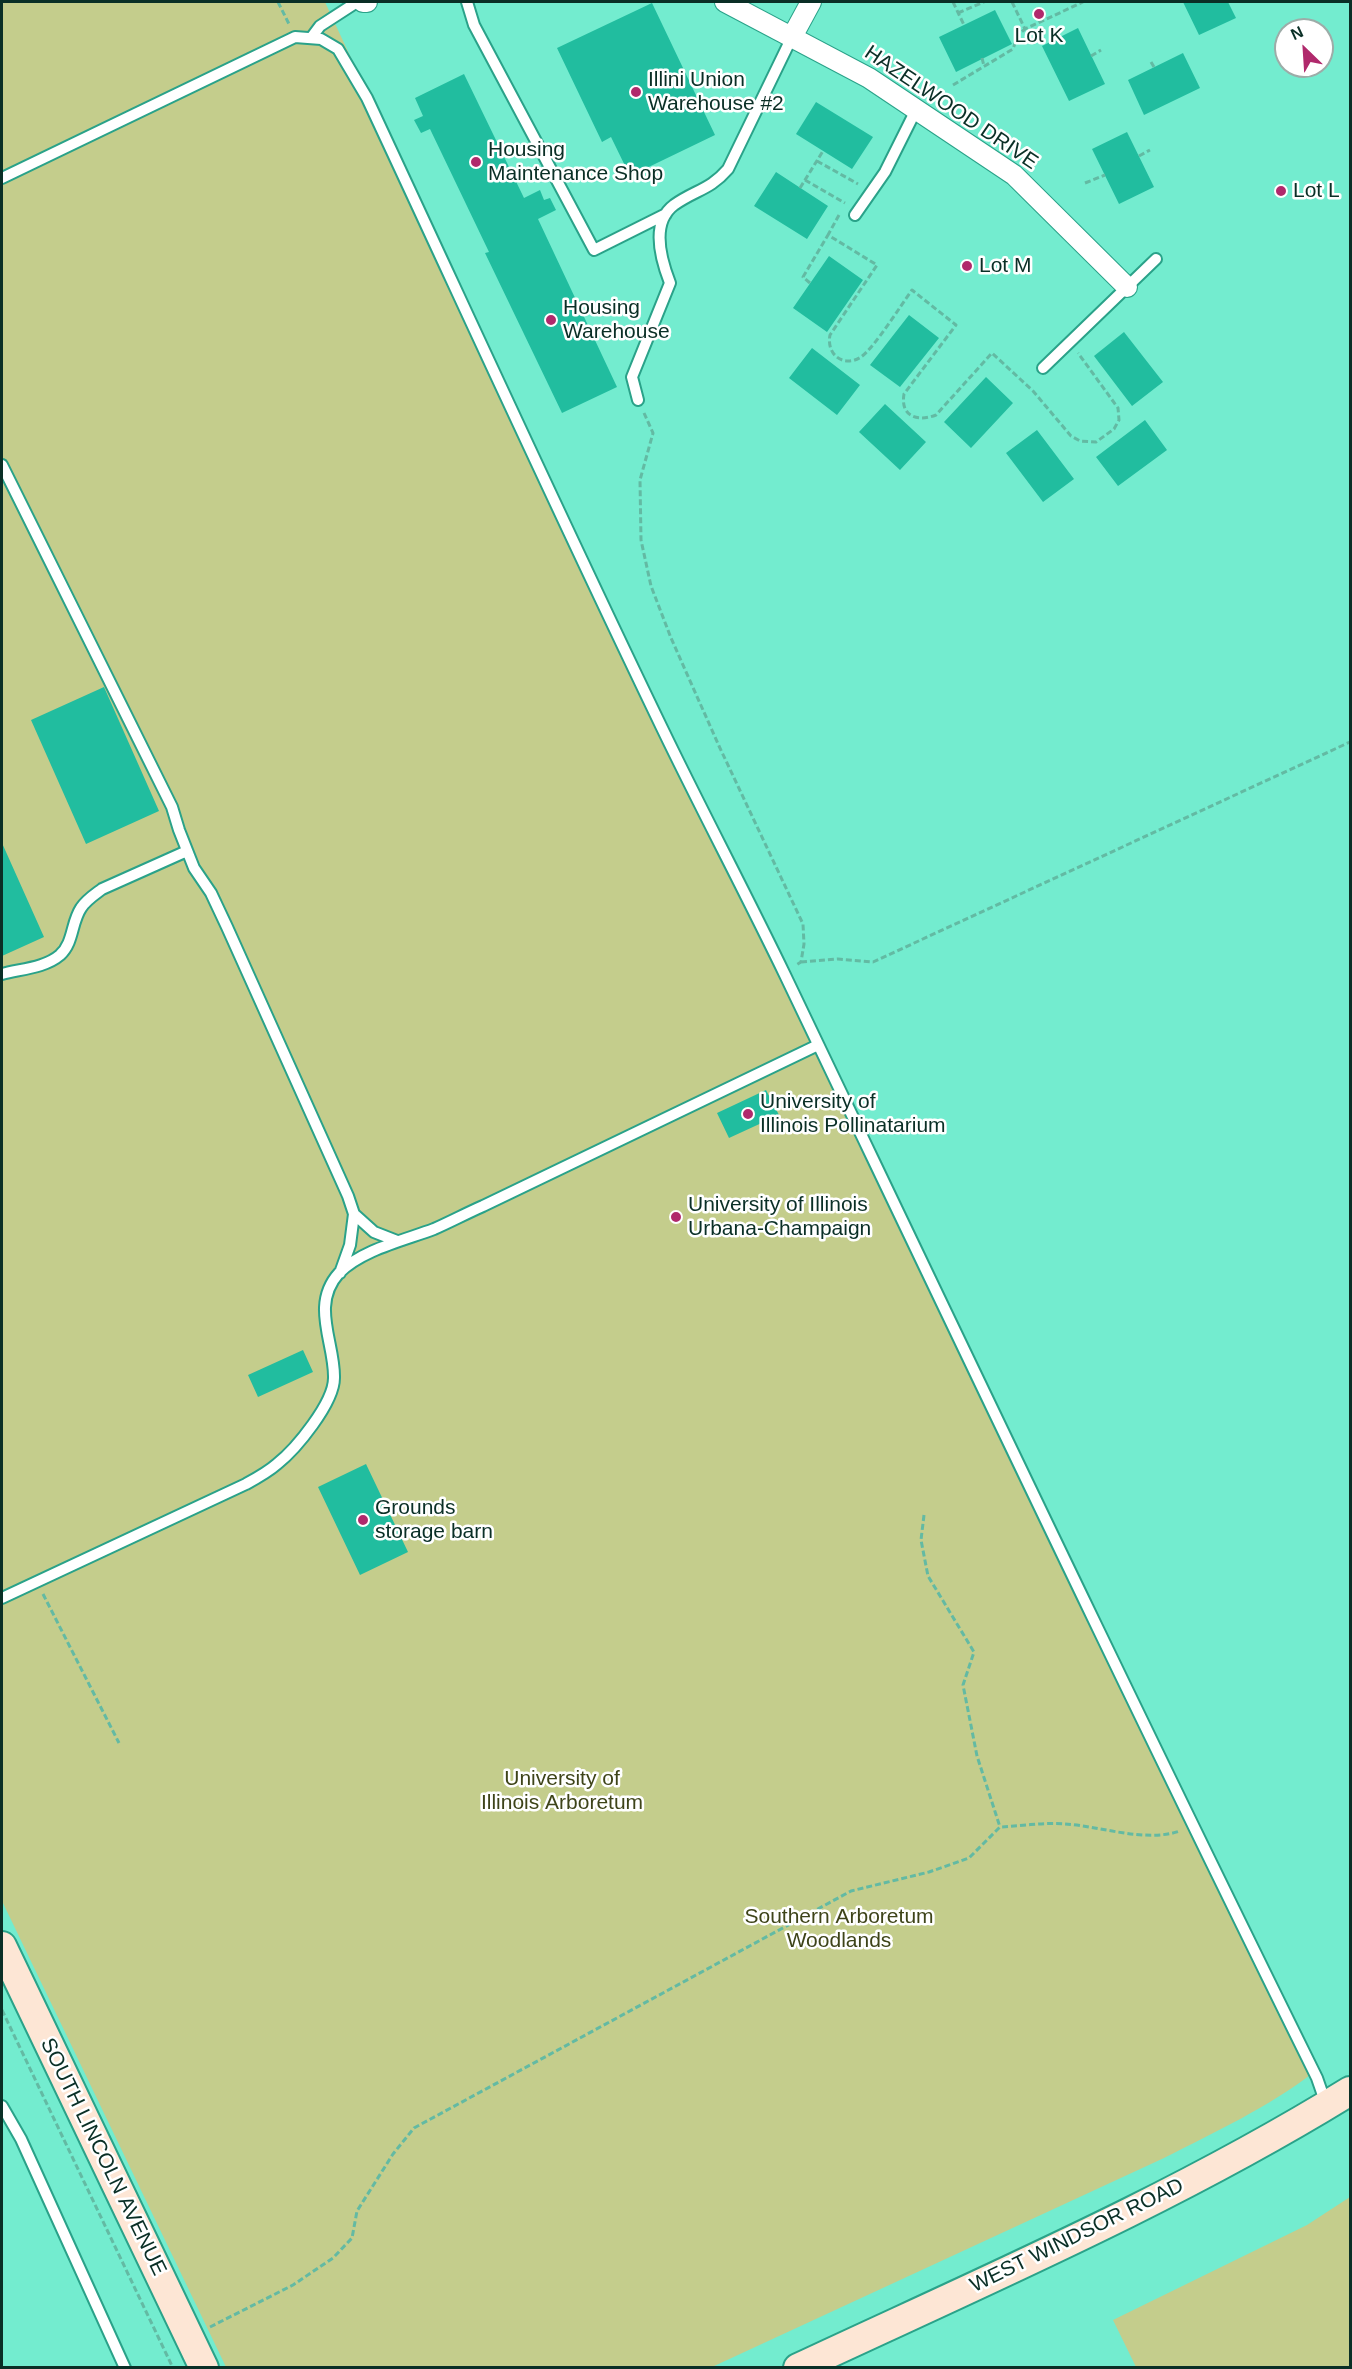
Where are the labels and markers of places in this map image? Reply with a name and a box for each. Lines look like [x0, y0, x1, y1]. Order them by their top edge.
marker: Lot K [1032, 7, 1046, 21]
place label: Lot K [1014, 23, 1064, 49]
place label: Illini Union Warehouse #2 [648, 67, 784, 117]
marker: Illini Union Warehouse #2 [629, 85, 643, 99]
place label: Housing Maintenance Shop [488, 137, 663, 187]
marker: Housing Maintenance Shop [469, 155, 483, 169]
place label: Lot L [1293, 178, 1340, 204]
marker: Lot L [1274, 184, 1288, 198]
place label: Lot M [979, 253, 1032, 279]
marker: Lot M [960, 259, 974, 273]
place label: Housing Warehouse [563, 295, 670, 345]
marker: Housing Warehouse [544, 313, 558, 327]
place label: University of Illinois Pollinatarium [760, 1089, 946, 1139]
marker: University of Illinois Pollinatarium [741, 1107, 755, 1121]
place label: University of Illinois Urbana-Champaign [688, 1192, 871, 1242]
marker: University of Illinois Urbana-Champaign [669, 1210, 683, 1224]
place label: Grounds storage barn [375, 1495, 493, 1545]
marker: Grounds storage barn [356, 1513, 370, 1527]

